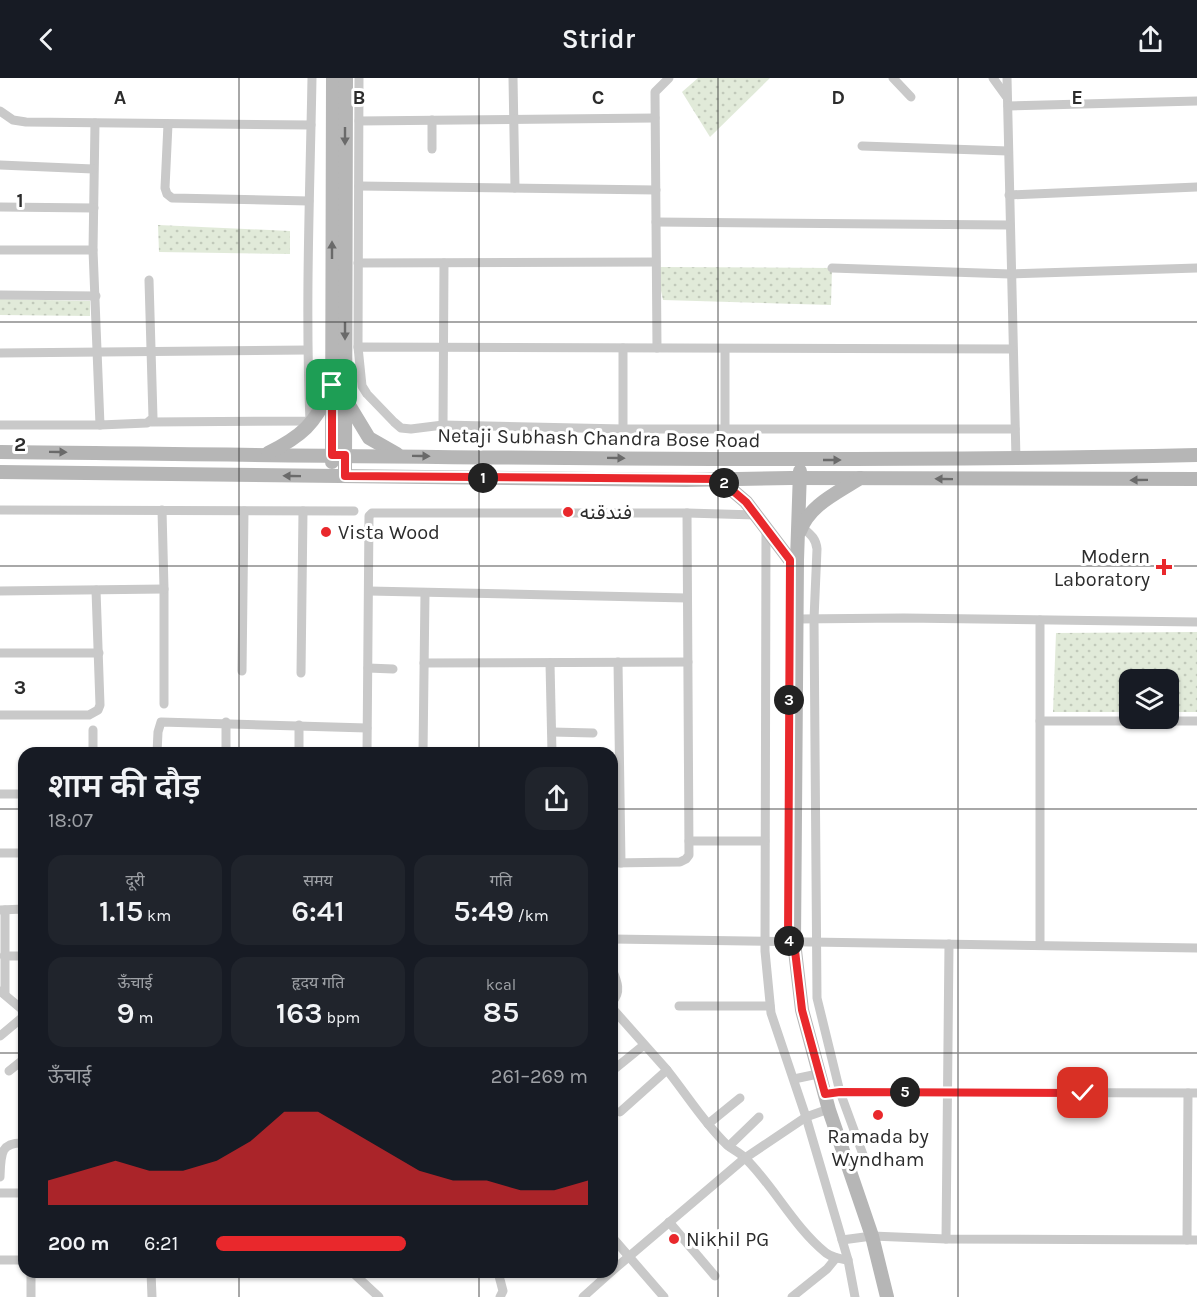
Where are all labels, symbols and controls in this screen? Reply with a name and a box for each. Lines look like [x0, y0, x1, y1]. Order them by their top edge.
icon: back [30, 23, 63, 56]
text: Stridr [562, 23, 635, 55]
icon: share [1134, 23, 1167, 56]
text: A [114, 86, 127, 109]
text: B [353, 86, 365, 109]
text: C [592, 86, 604, 109]
text: D [831, 86, 845, 109]
text: E [1071, 86, 1083, 109]
one-way arrow [340, 127, 350, 146]
text: 1 [16, 189, 24, 212]
one-way arrow [327, 240, 337, 259]
one-way arrow [340, 322, 350, 341]
pin [306, 359, 357, 410]
icon: arrive [315, 368, 348, 401]
street label: Netaji Subhash Chandra Bose Road [437, 424, 761, 452]
text: 2 [14, 433, 26, 456]
one-way arrow [49, 447, 68, 457]
one-way arrow [412, 451, 431, 461]
one-way arrow [607, 453, 626, 463]
one-way arrow [823, 455, 842, 465]
pin: 1 [468, 463, 498, 493]
text: 1 [480, 468, 486, 487]
pin: 2 [709, 468, 739, 498]
one-way arrow [282, 471, 301, 480]
text: 2 [719, 473, 729, 492]
one-way arrow [934, 474, 953, 484]
one-way arrow [1129, 475, 1148, 485]
place label: فندقنه [580, 501, 632, 524]
marker: فندقنه [561, 505, 575, 519]
place label: Vista Wood [338, 521, 440, 544]
marker: Vista Wood [319, 525, 333, 539]
place label: Modern Laboratory [1054, 545, 1150, 591]
marker: Modern Laboratory [1155, 558, 1173, 576]
map controls [1119, 669, 1179, 729]
button: layers [1119, 669, 1179, 729]
text: 3 [14, 676, 26, 699]
pin: 3 [774, 685, 804, 715]
text: 3 [784, 690, 794, 709]
text: शाम की दौड़ [48, 767, 200, 805]
button: share [525, 767, 588, 830]
text: 18:07 [48, 809, 93, 832]
text: दूरी [125, 871, 145, 890]
text: समय [303, 871, 333, 890]
text: गति [490, 871, 512, 890]
text: 1.15 [99, 893, 143, 929]
text: 6:41 [291, 893, 345, 929]
text: 5:49 [453, 893, 514, 929]
text: km [143, 906, 171, 925]
text: /km [514, 906, 549, 925]
pin: 4 [774, 926, 804, 956]
text: 4 [784, 931, 794, 950]
text: ऊँचाई [118, 973, 152, 992]
text: हृदय गति [292, 973, 344, 992]
text: kcal [486, 975, 516, 994]
text: 85 [483, 994, 519, 1030]
text: 9 [117, 995, 135, 1031]
text: 163 [276, 995, 323, 1031]
text: m [135, 1008, 153, 1027]
text: bpm [323, 1008, 360, 1027]
text: ऊँचाई [48, 1065, 91, 1088]
text: 261–269 m [491, 1065, 588, 1088]
pin [1057, 1067, 1108, 1118]
icon: check [1066, 1076, 1099, 1109]
pin: 5 [890, 1077, 920, 1107]
text: 5 [900, 1082, 910, 1101]
marker: Ramada by Wyndham [871, 1108, 885, 1122]
place label: Ramada by Wyndham [827, 1125, 929, 1171]
place label: Nikhil PG [686, 1228, 769, 1251]
text: 200 m [48, 1232, 109, 1255]
text: 6:21 [144, 1232, 178, 1255]
marker: Nikhil PG [667, 1232, 681, 1246]

